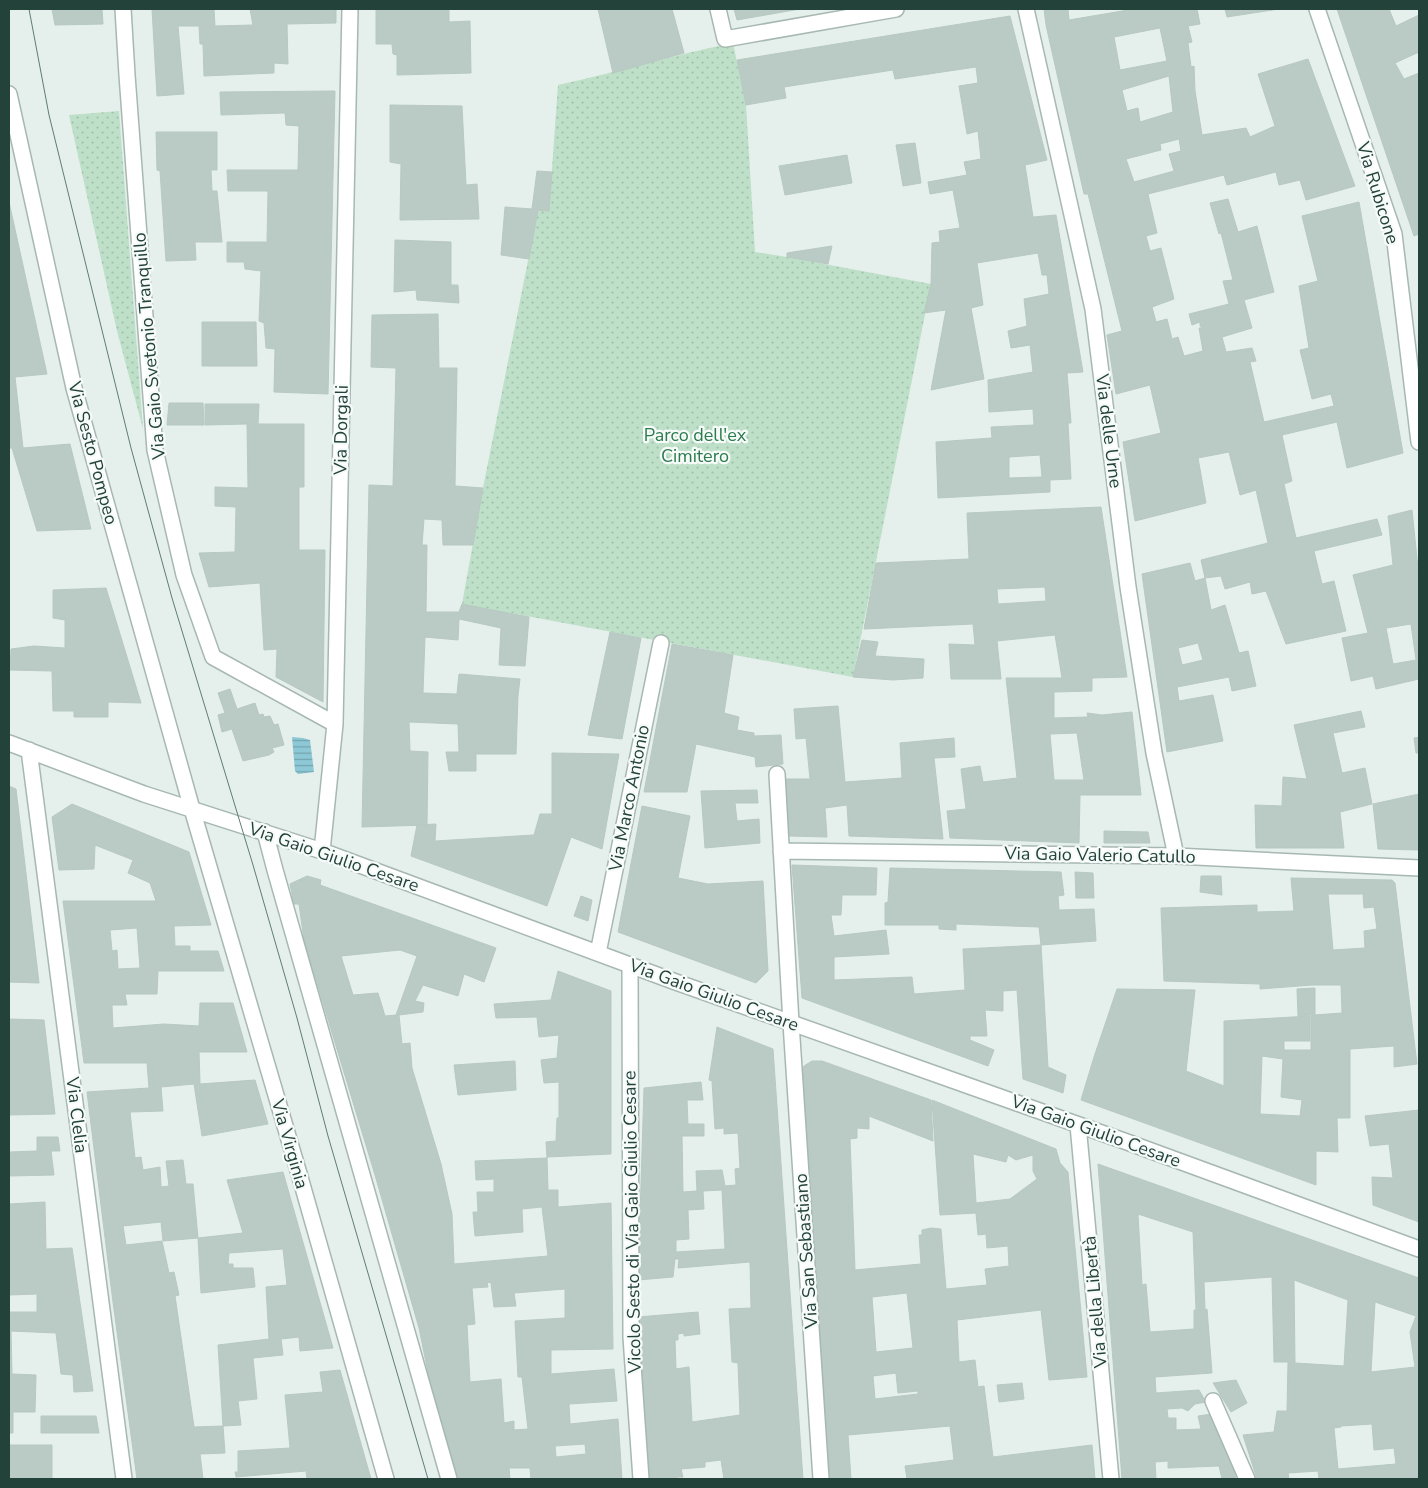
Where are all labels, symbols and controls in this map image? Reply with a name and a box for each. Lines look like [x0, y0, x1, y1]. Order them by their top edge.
street label: Via Rubicone [1351, 138, 1405, 247]
street label: Via Gaio Svetonio Tranquillo [127, 231, 171, 462]
street label: Via delle Urne [1090, 372, 1128, 490]
street label: Via Sesto Pompeo [62, 378, 124, 527]
street label: Via Dorgali [328, 385, 354, 476]
park label: Parco dell'ex Cimitero [644, 423, 747, 468]
street label: Via Marco Antonio [603, 723, 655, 874]
street label: Via Gaio Giulio Cesare [245, 816, 422, 897]
street label: Via Gaio Valerio Catullo [1003, 841, 1196, 869]
street label: Via Gaio Giulio Cesare [625, 953, 802, 1037]
street label: Vicolo Sesto di Via Gaio Giulio Cesare [617, 1070, 647, 1375]
street label: Via Clelia [60, 1074, 94, 1155]
street label: Via Gaio Giulio Cesare [1007, 1089, 1184, 1173]
street label: Via Virginia [265, 1095, 314, 1192]
street label: Via San Sebastiano [789, 1173, 823, 1330]
street label: Via della Libertà [1077, 1235, 1113, 1370]

